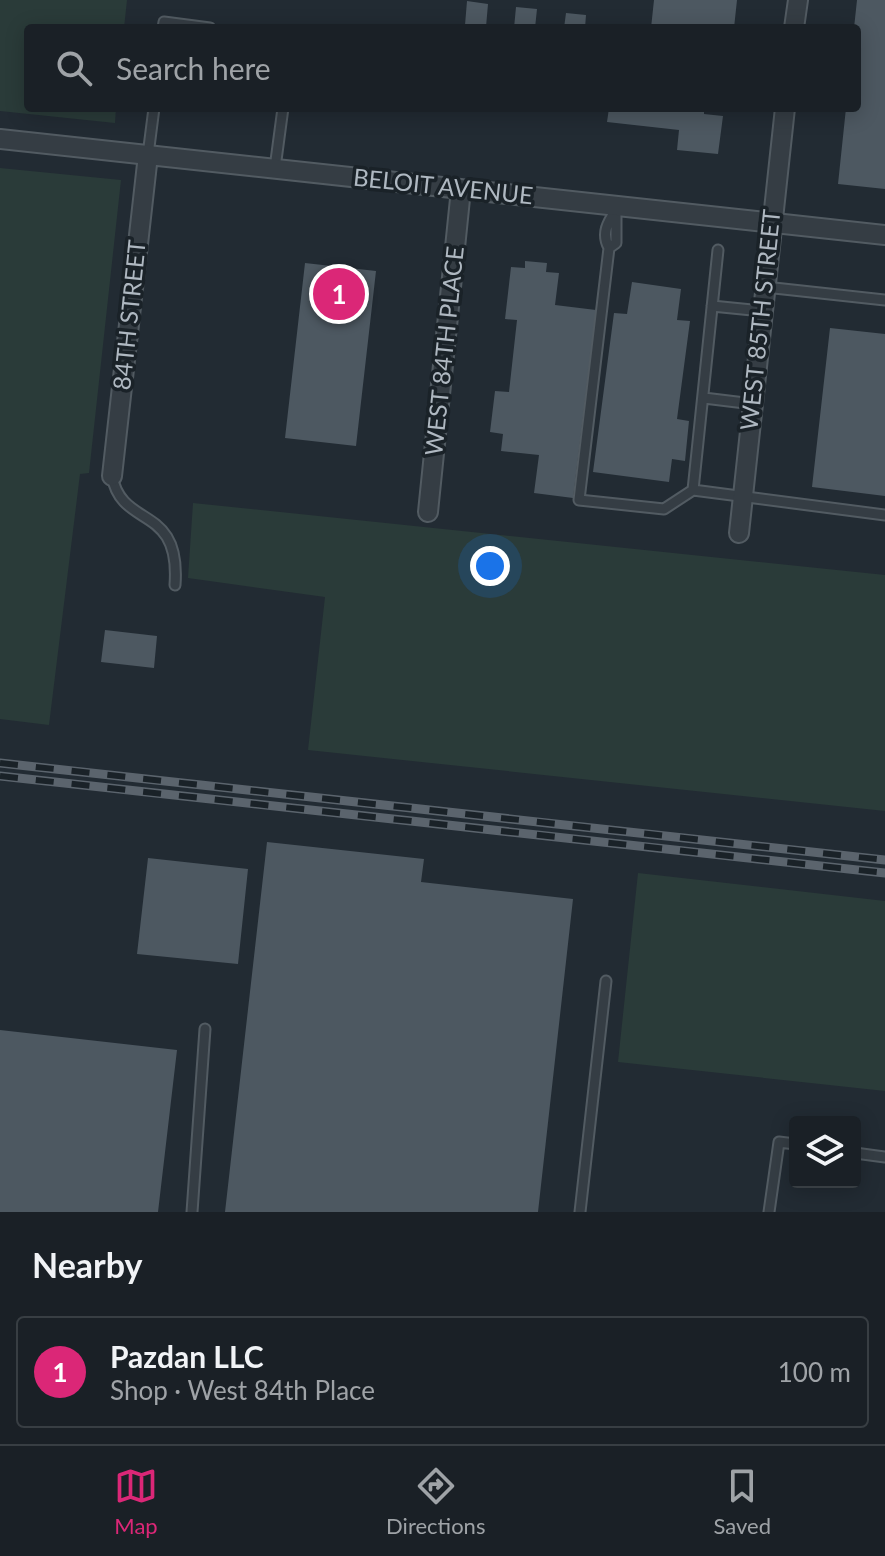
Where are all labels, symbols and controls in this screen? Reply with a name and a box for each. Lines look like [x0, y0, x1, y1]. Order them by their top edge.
search box [24, 24, 861, 112]
icon: search [52, 46, 96, 90]
text: Search here [116, 50, 271, 86]
street label: BELOIT AVENUE [352, 162, 534, 209]
street label: WEST 85TH STREET [733, 208, 786, 432]
street label: 84TH STREET [106, 238, 151, 391]
street label: WEST 84TH PLACE [418, 245, 469, 457]
pin: 1 [313, 264, 365, 324]
your location [470, 546, 510, 586]
map controls [789, 1116, 861, 1188]
button: layers [789, 1116, 861, 1188]
text: Nearby [32, 1244, 143, 1285]
text: Pazdan LLC [110, 1338, 264, 1374]
text: 1 [52, 1356, 68, 1388]
text: 100 m [778, 1356, 851, 1388]
text: Shop · West 84th Place [110, 1374, 375, 1406]
tab: Map [114, 1464, 158, 1539]
tab: Directions [386, 1464, 485, 1539]
tab: Saved [713, 1464, 771, 1539]

